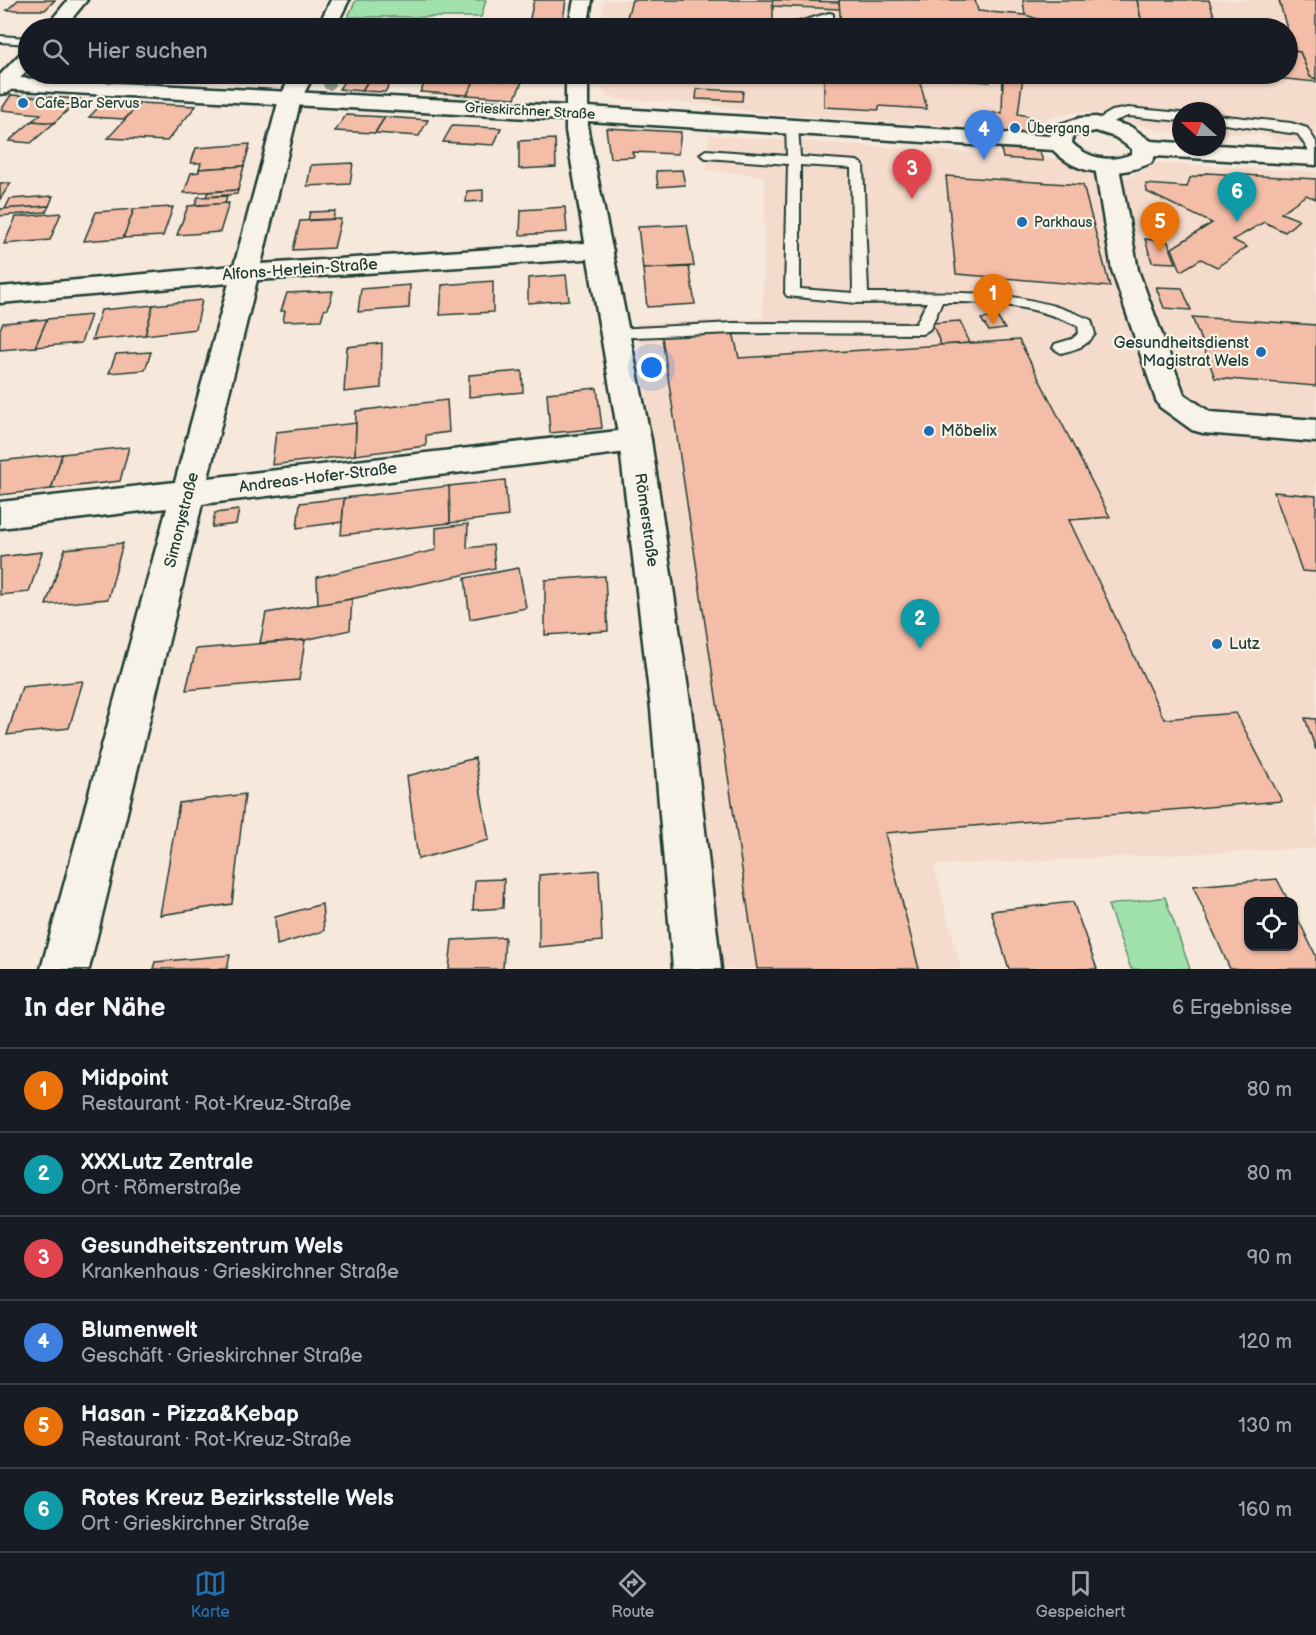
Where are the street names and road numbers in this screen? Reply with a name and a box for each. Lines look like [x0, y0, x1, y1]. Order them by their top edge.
street label: Grieskirchner Straße [464, 99, 596, 123]
street label: Alfons-Herlein-Straße [222, 255, 379, 285]
street label: Andreas-Hofer-Straße [238, 459, 399, 497]
street label: Simonystraße [161, 470, 203, 570]
street label: Römerstraße [630, 472, 662, 569]

